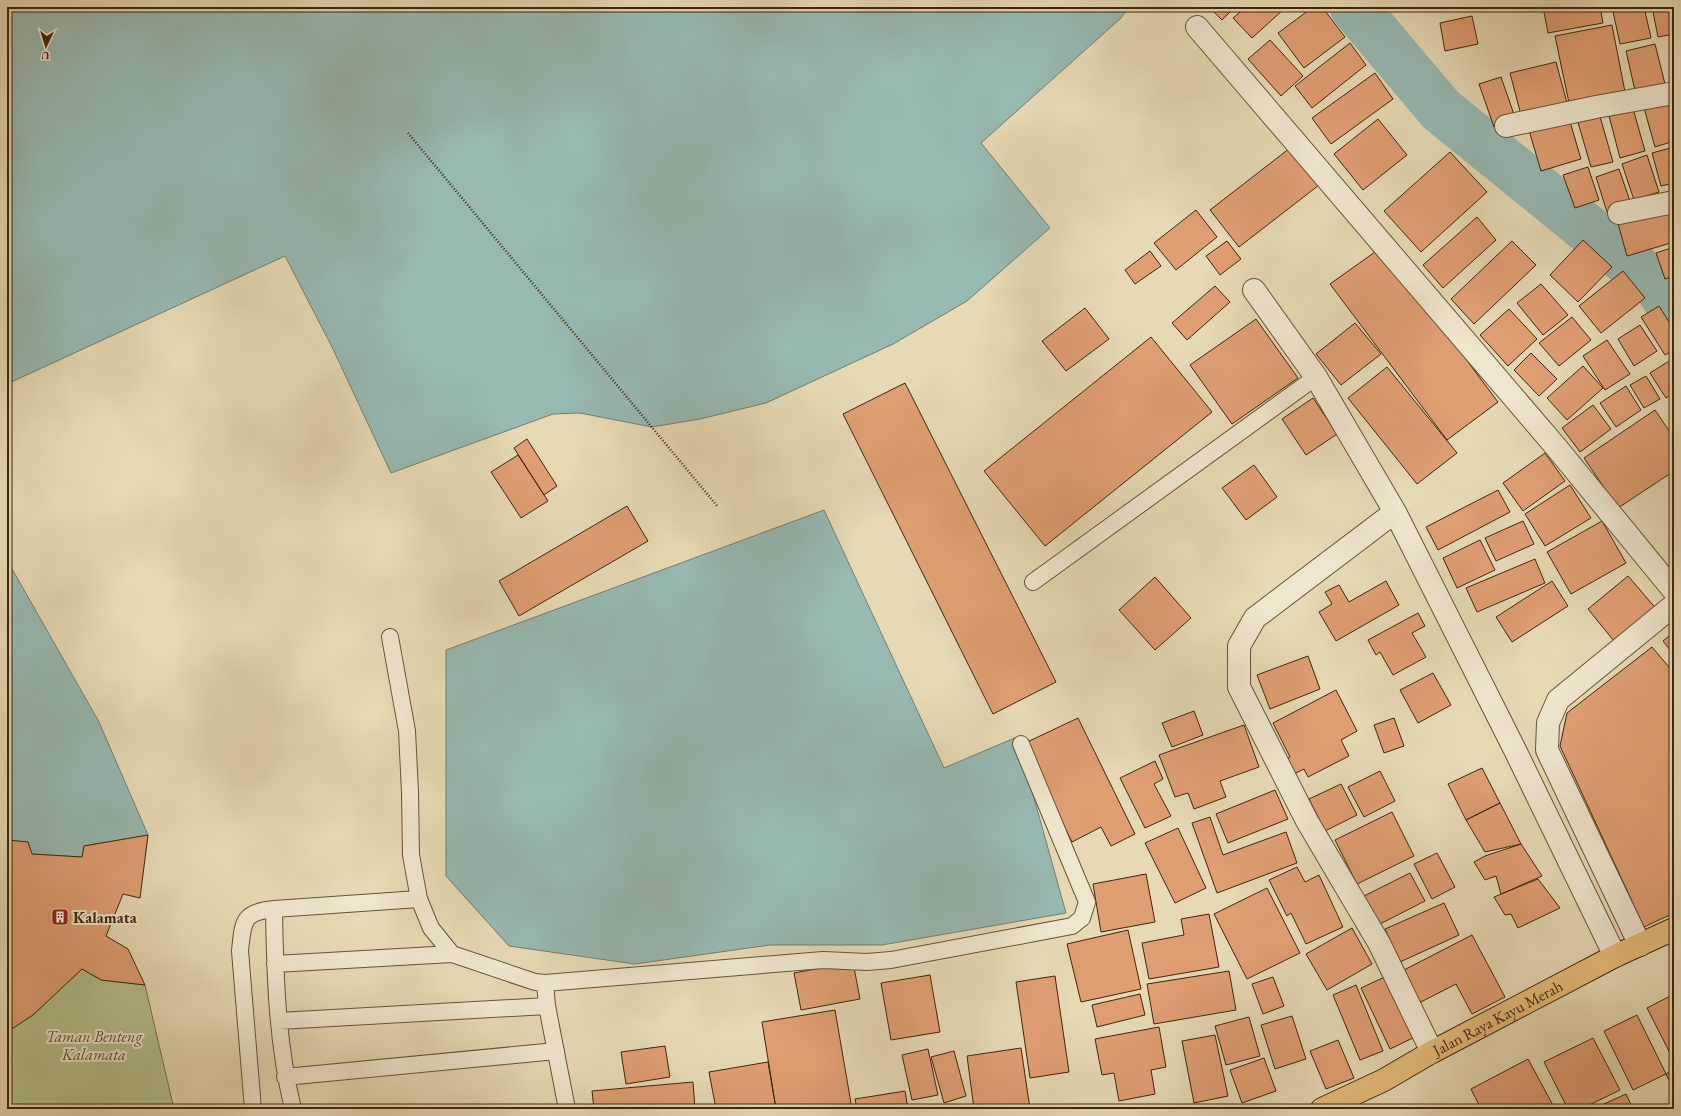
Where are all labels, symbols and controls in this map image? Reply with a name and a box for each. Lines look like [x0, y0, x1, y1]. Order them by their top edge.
north arrow [26, 26, 66, 66]
text: U [40, 49, 50, 63]
building icon: Kalamata [50, 907, 70, 927]
place label: Kalamata [73, 907, 138, 928]
street label: Jalan Raya Kayu Merah [1427, 975, 1566, 1062]
park label: Taman Benteng Kalamata [46, 1026, 143, 1065]

